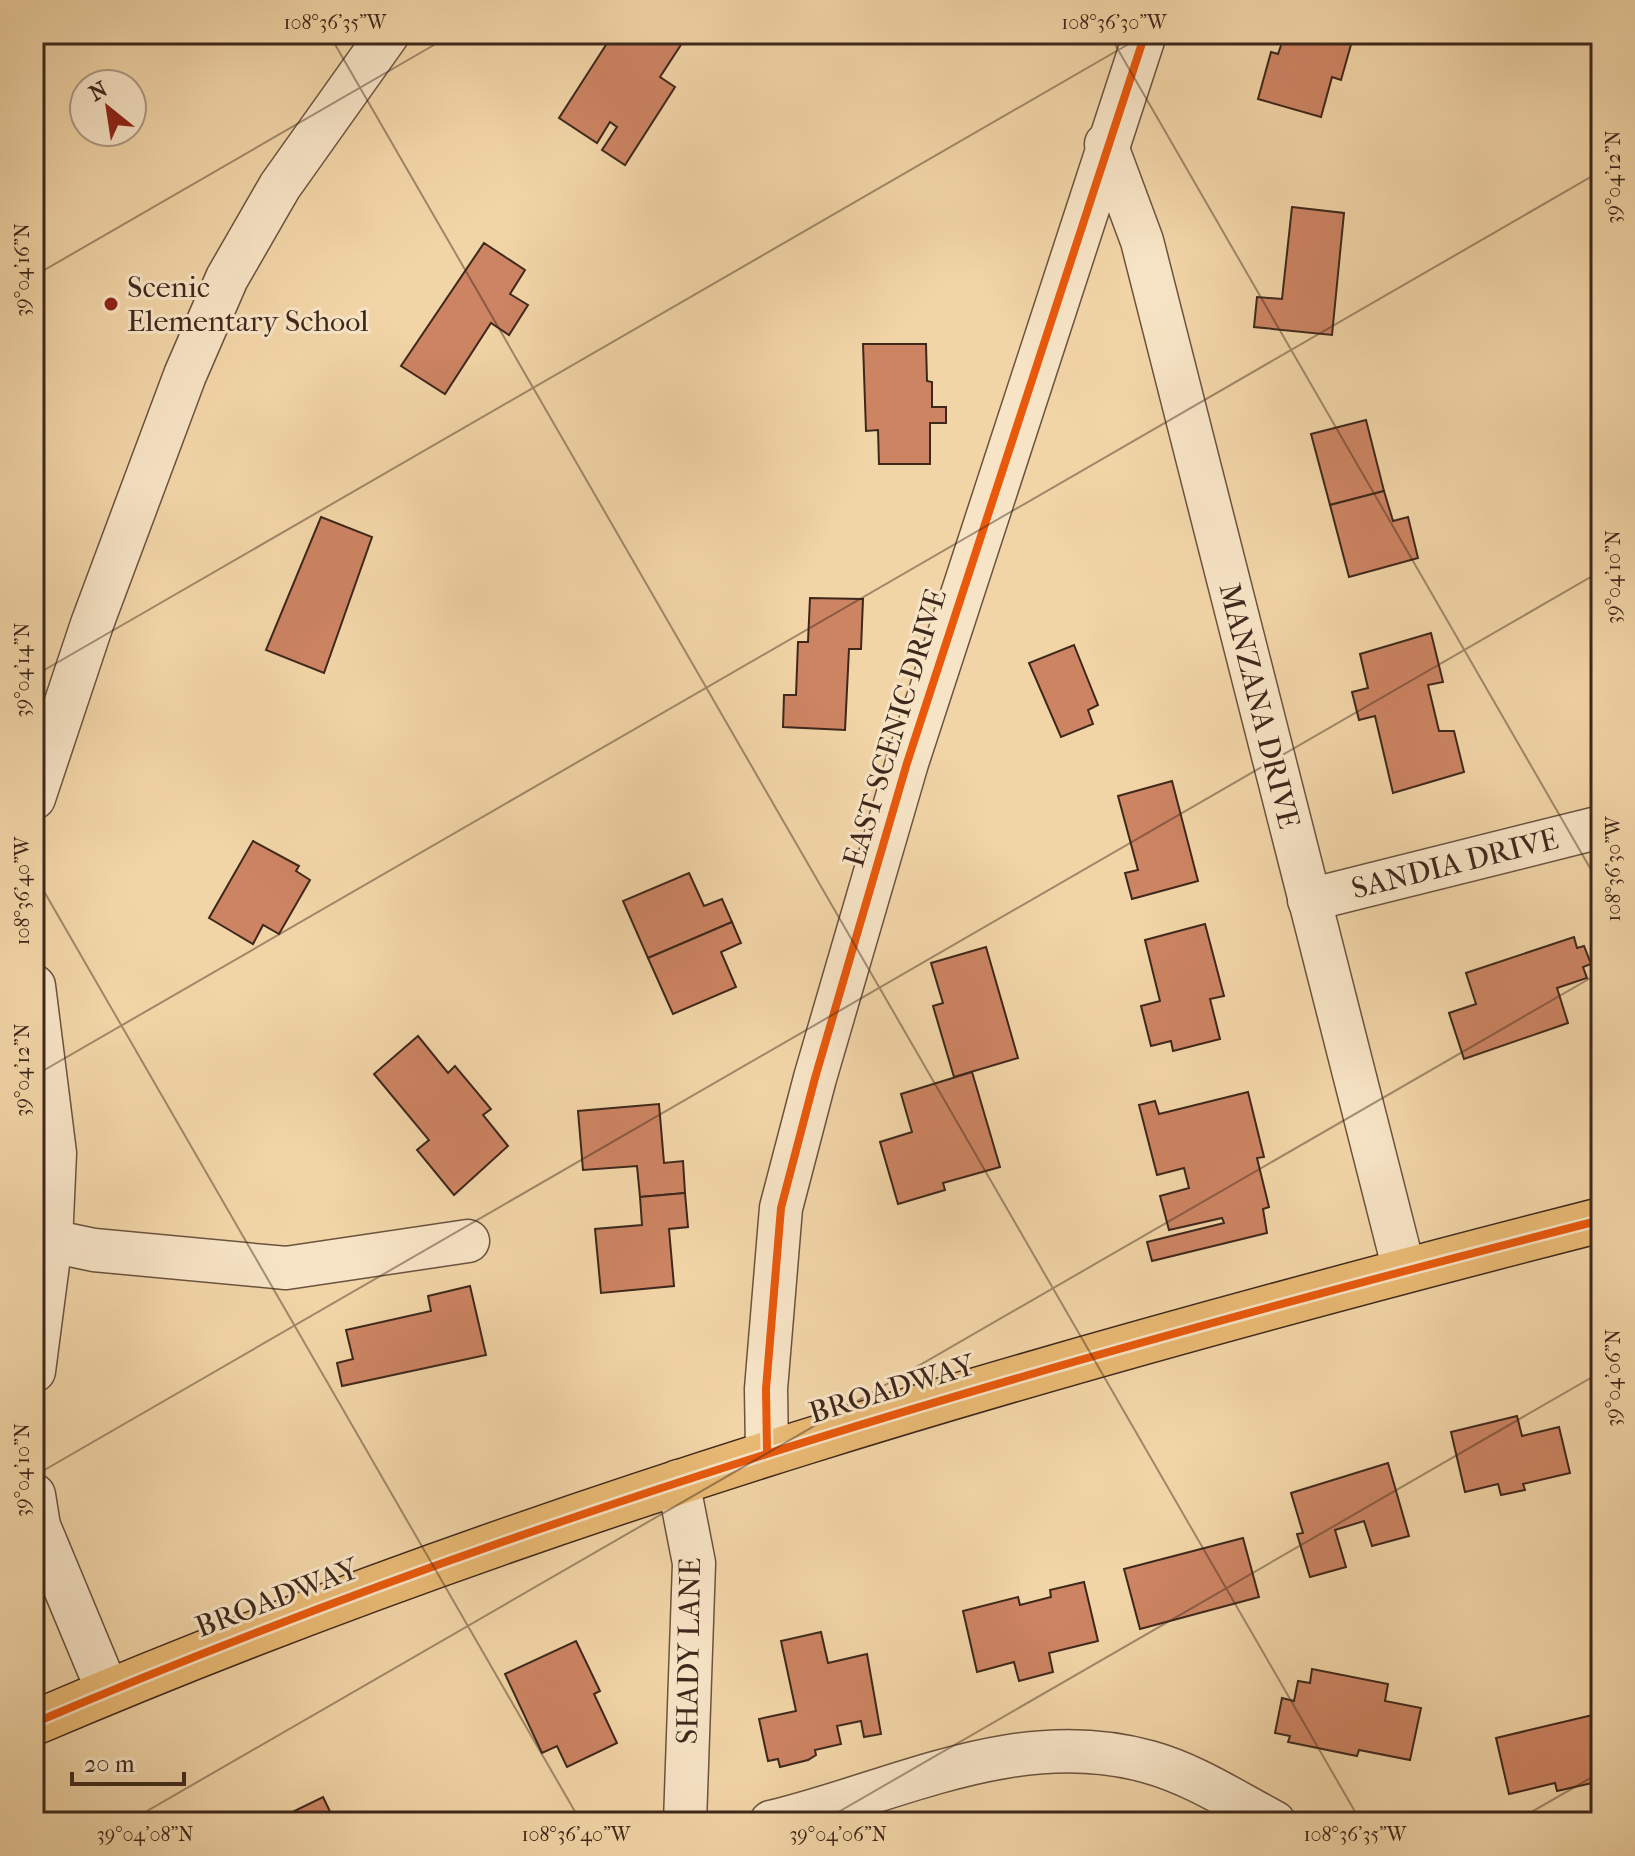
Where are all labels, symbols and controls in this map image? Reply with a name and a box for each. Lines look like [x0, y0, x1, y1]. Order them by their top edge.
text: 108°36'35"W [284, 11, 388, 34]
text: 108°36'30"W [1061, 11, 1168, 34]
north arrow [68, 68, 148, 148]
text: N [85, 76, 112, 107]
text: 39°04'12"N [1602, 130, 1625, 224]
text: 39°04'16"N [11, 223, 34, 317]
place label: Scenic Elementary School [127, 270, 369, 339]
marker: Scenic Elementary School [102, 295, 120, 313]
text: 39°04'10"N [1602, 530, 1625, 624]
street label: MANZANA DRIVE [1212, 580, 1306, 832]
street label: EAST SCENIC DRIVE [836, 585, 954, 871]
text: 39°04'14"N [11, 623, 34, 717]
text: 108°36'30"W [1602, 815, 1625, 922]
street label: SANDIA DRIVE [1348, 821, 1562, 907]
text: 108°36'40"W [11, 835, 34, 945]
text: 39°04'12"N [11, 1023, 34, 1117]
text: 39°04'06"N [1602, 1329, 1625, 1427]
street label: BROADWAY [805, 1347, 981, 1431]
text: 39°04'10"N [11, 1423, 34, 1517]
street label: BROADWAY [191, 1550, 365, 1645]
street label: SHADY LANE [670, 1557, 708, 1745]
scale bar [72, 1736, 184, 1786]
text: 20 m [84, 1750, 135, 1778]
text: 39°04'08"N [97, 1823, 193, 1846]
text: 108°36'40"W [522, 1823, 632, 1846]
text: 39°04'06"N [789, 1823, 887, 1846]
text: 108°36'35"W [1304, 1823, 1408, 1846]

